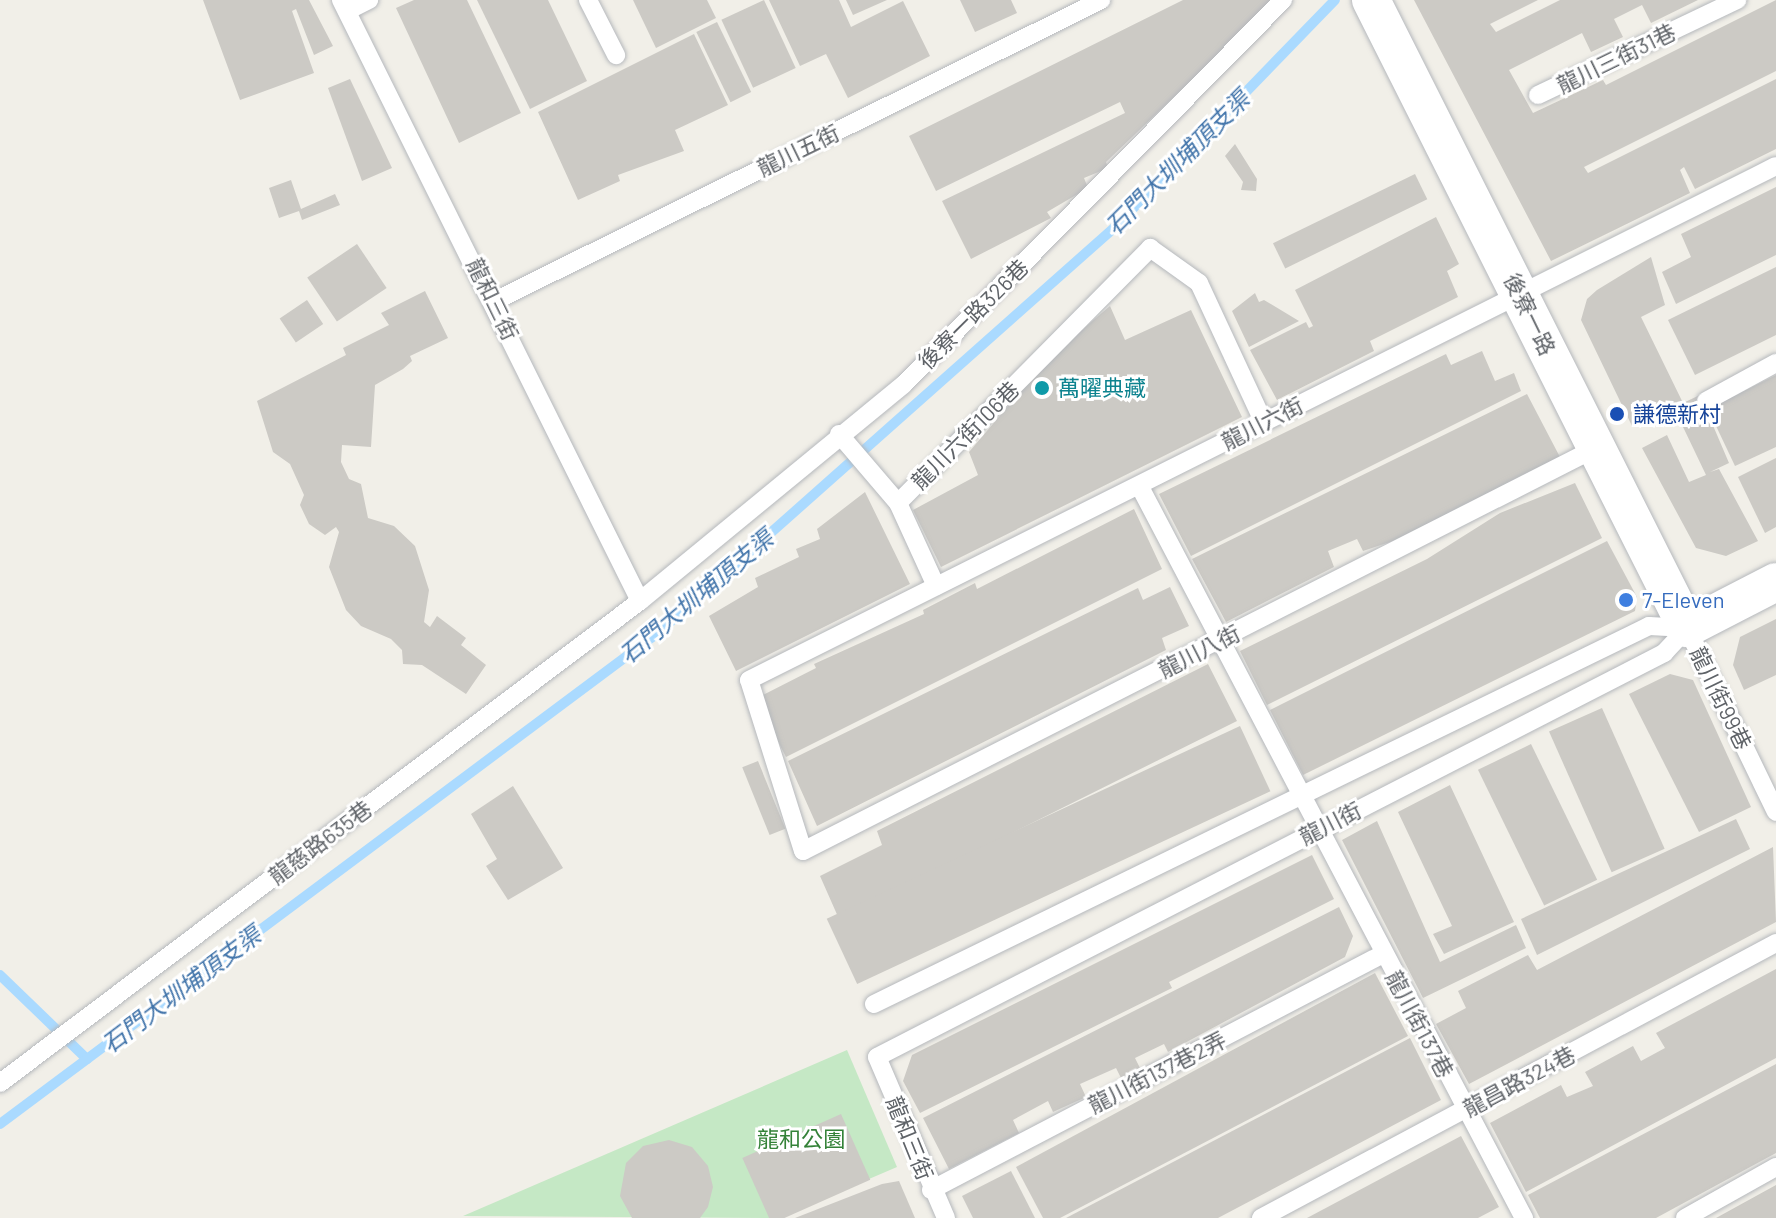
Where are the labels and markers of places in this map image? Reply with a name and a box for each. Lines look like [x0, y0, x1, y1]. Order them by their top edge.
place label: 萬曜典藏 [1058, 375, 1146, 401]
marker: 萬曜典藏 [1033, 379, 1051, 397]
place label: 謙德新村 [1633, 401, 1721, 427]
marker: 謙德新村 [1608, 405, 1626, 423]
place label: 7-Eleven [1642, 587, 1725, 613]
marker: 7-Eleven [1617, 591, 1635, 609]

